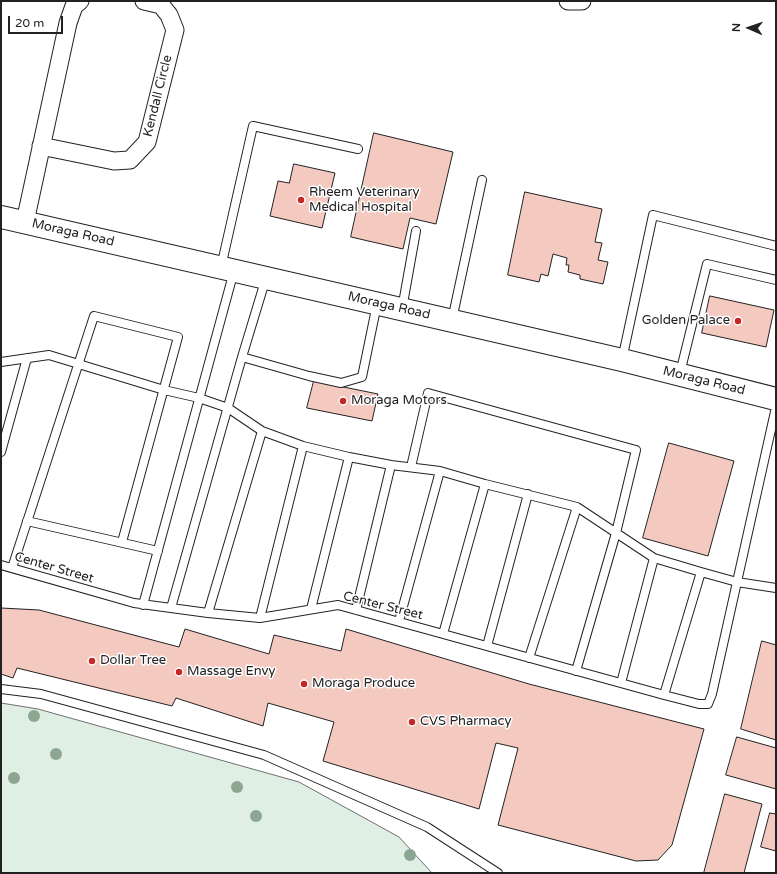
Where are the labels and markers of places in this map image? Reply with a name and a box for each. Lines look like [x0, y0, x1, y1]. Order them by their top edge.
place label: Rheem Veterinary Medical Hospital [309, 185, 419, 216]
marker: Rheem Veterinary Medical Hospital [296, 195, 306, 205]
place label: Golden Palace [642, 313, 730, 329]
marker: Golden Palace [733, 316, 743, 326]
place label: Moraga Motors [351, 393, 447, 409]
marker: Moraga Motors [338, 396, 348, 406]
place label: Dollar Tree [100, 653, 166, 669]
marker: Dollar Tree [87, 656, 97, 666]
place label: Massage Envy [187, 664, 275, 680]
marker: Massage Envy [174, 667, 184, 677]
place label: Moraga Produce [312, 676, 415, 692]
marker: Moraga Produce [299, 679, 309, 689]
place label: CVS Pharmacy [420, 714, 511, 730]
marker: CVS Pharmacy [407, 717, 417, 727]

